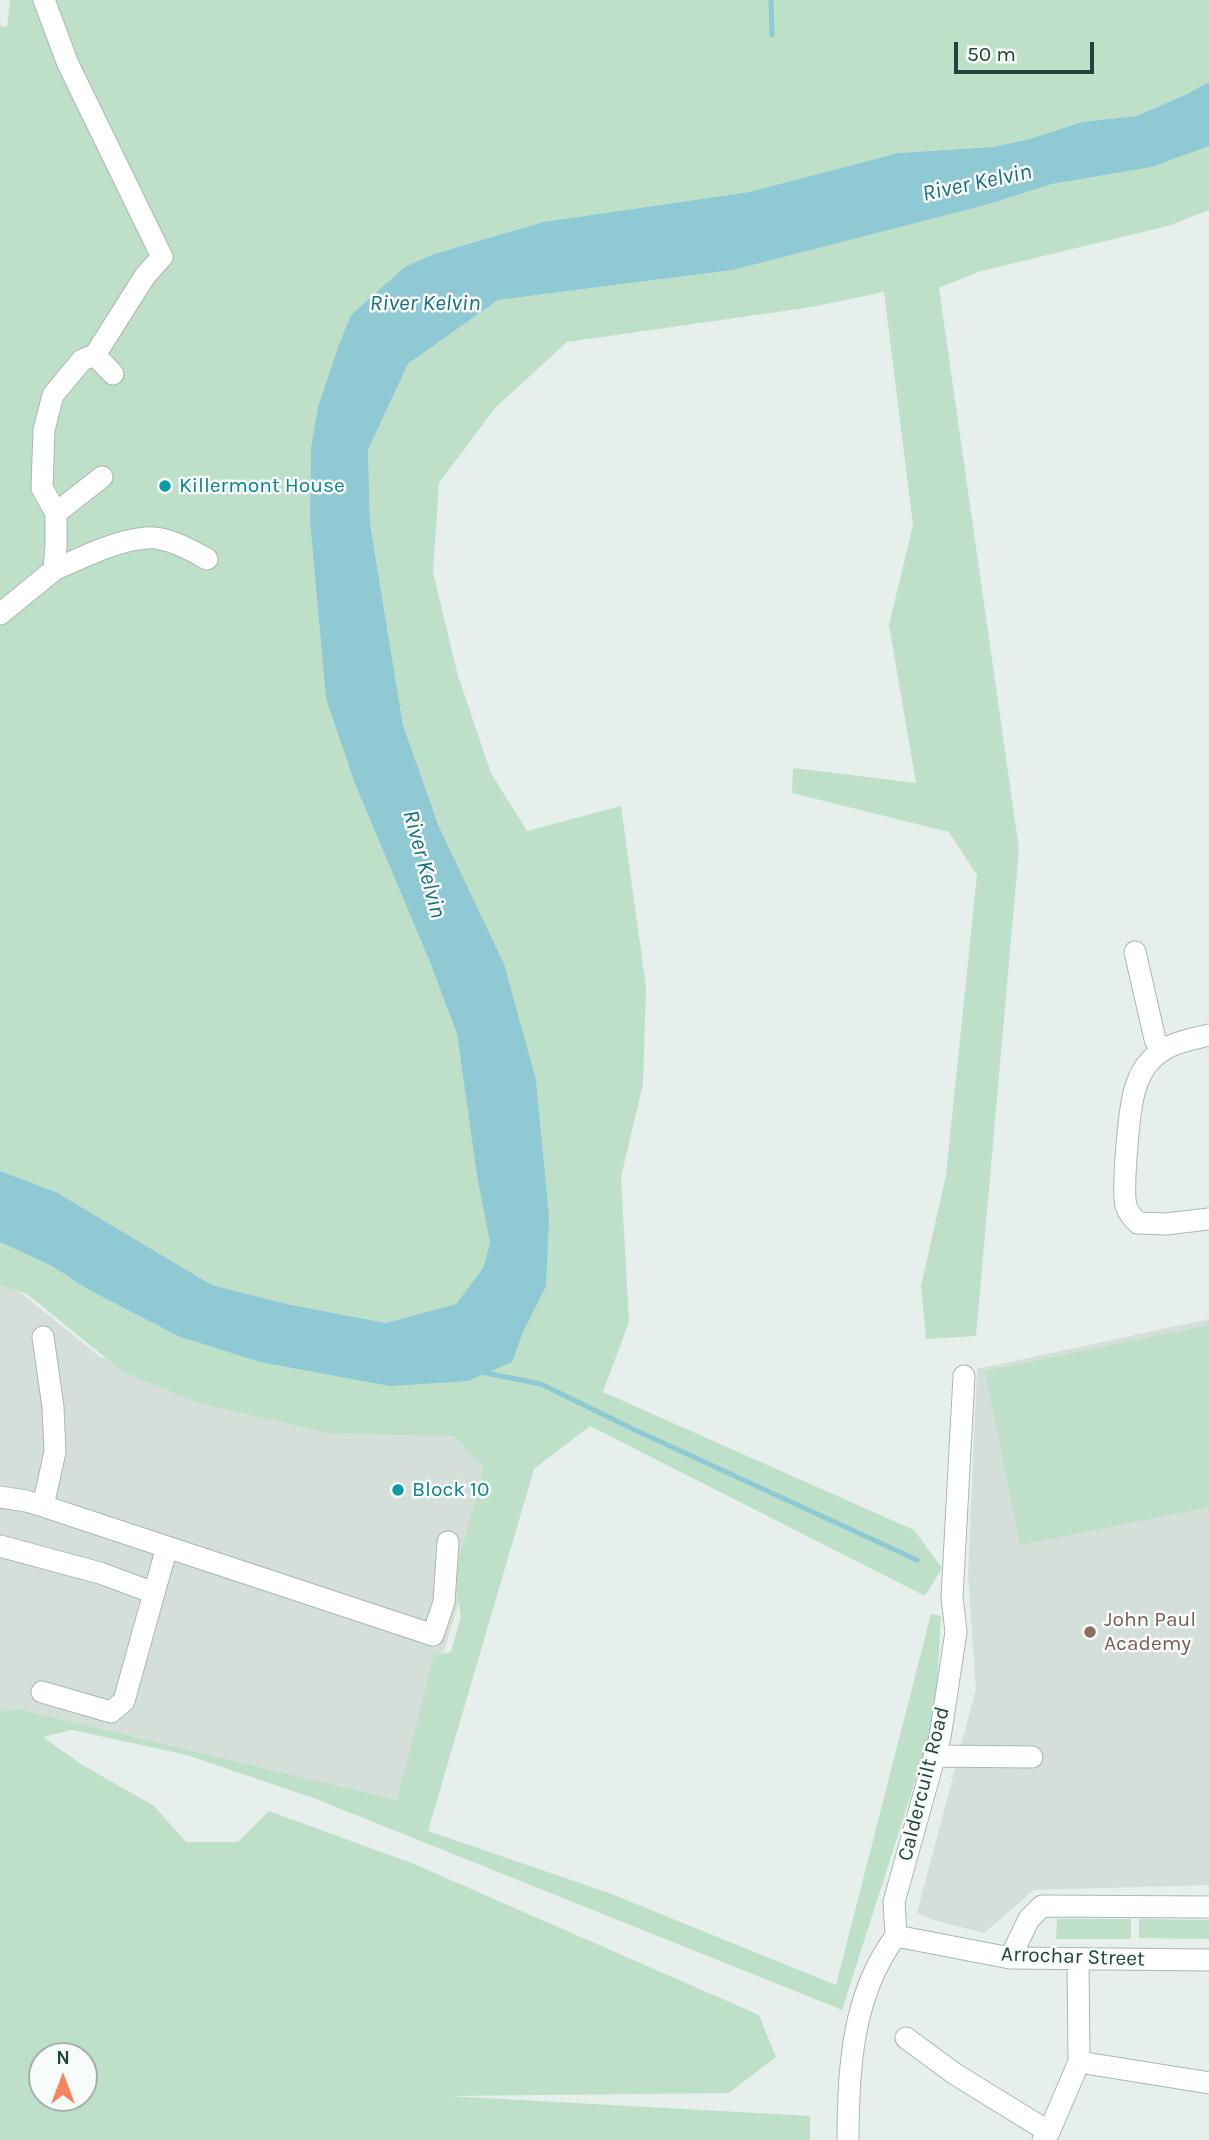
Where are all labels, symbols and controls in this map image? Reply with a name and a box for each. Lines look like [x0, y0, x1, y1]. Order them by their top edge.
scale bar [957, 28, 1097, 72]
text: 50 m [967, 42, 1016, 66]
water label: River Kelvin [920, 158, 1034, 208]
water label: River Kelvin [370, 289, 480, 317]
place label: Killermont House [179, 473, 345, 499]
marker: Killermont House [157, 478, 173, 494]
water label: River Kelvin [396, 807, 452, 921]
place label: Block 10 [412, 1477, 489, 1503]
marker: Block 10 [390, 1482, 406, 1498]
place label: John Paul Academy [1104, 1607, 1196, 1657]
marker: John Paul Academy [1082, 1624, 1098, 1640]
street label: Caldercuilt Road [893, 1704, 955, 1864]
street label: Arrochar Street [1001, 1942, 1145, 1972]
north arrow [28, 2042, 98, 2112]
text: N [56, 2047, 70, 2069]

